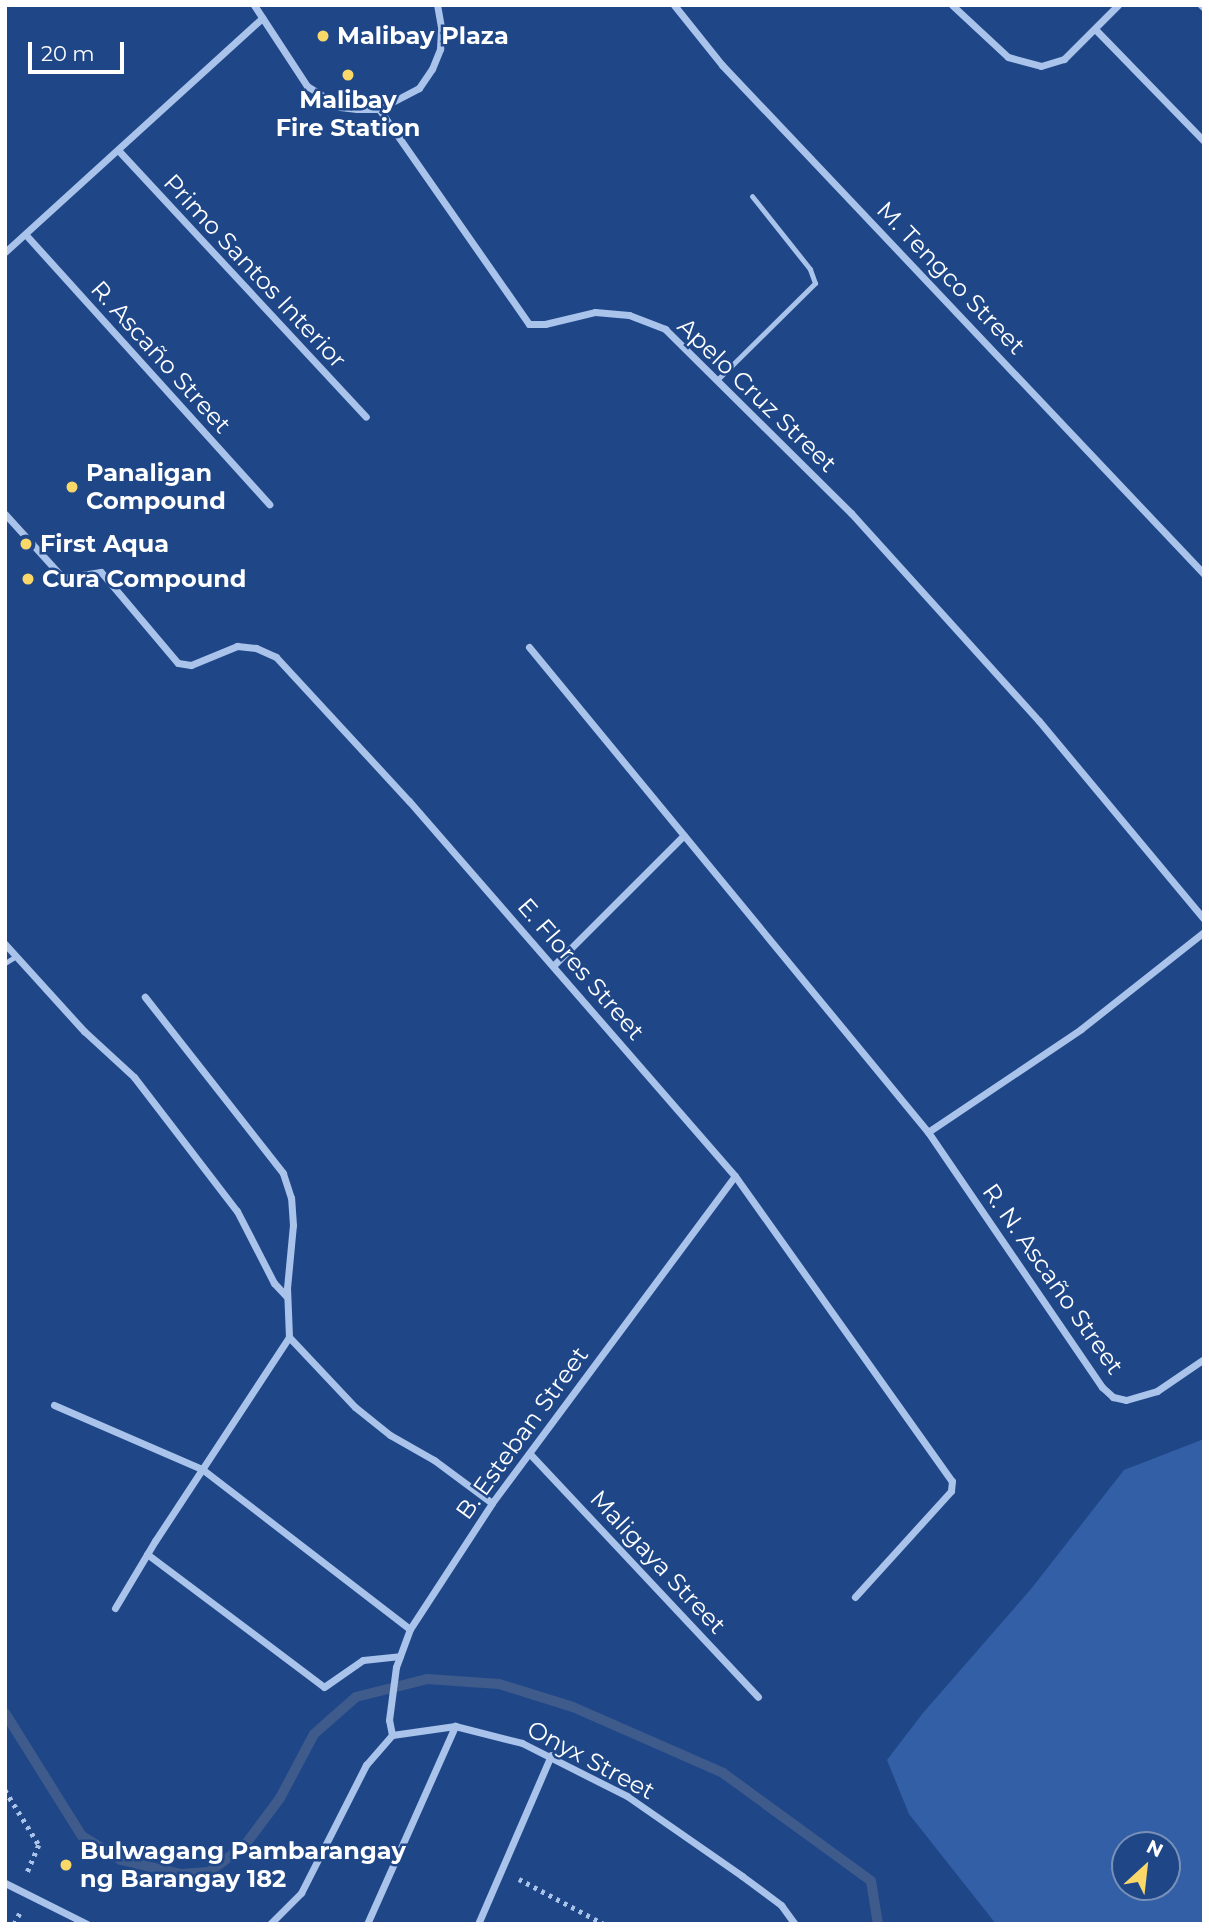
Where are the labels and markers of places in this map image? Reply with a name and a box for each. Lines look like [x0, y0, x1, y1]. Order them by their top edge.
place label: Malibay Plaza [337, 22, 509, 50]
marker: Malibay Plaza [315, 28, 331, 44]
marker: Malibay Fire Station [340, 67, 356, 83]
place label: Malibay Fire Station [276, 86, 420, 142]
place label: Panaligan Compound [86, 459, 226, 515]
marker: Panaligan Compound [64, 479, 80, 495]
place label: First Aqua [40, 530, 169, 558]
marker: First Aqua [18, 536, 34, 552]
place label: Cura Compound [42, 565, 246, 593]
marker: Cura Compound [20, 571, 36, 587]
place label: Bulwagang Pambarangay ng Barangay 182 [80, 1837, 406, 1893]
marker: Bulwagang Pambarangay ng Barangay 182 [58, 1857, 74, 1873]

